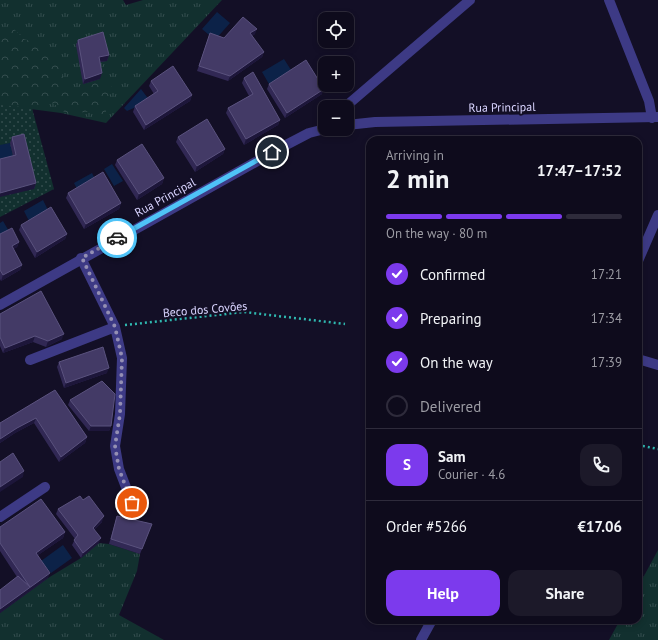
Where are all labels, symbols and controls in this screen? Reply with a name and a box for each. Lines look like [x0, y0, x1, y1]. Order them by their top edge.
map controls [318, 12, 354, 136]
button: locate [318, 12, 354, 48]
button: + [318, 56, 354, 92]
street label: Rua Principal [468, 99, 536, 115]
button: − [318, 100, 354, 136]
pin [255, 135, 289, 169]
icon: home [261, 141, 283, 163]
text: Arriving in [386, 147, 444, 164]
text: 17:47–17:52 [537, 161, 622, 180]
text: 2 min [386, 162, 449, 195]
street label: Rua Principal [132, 174, 199, 220]
courier [97, 218, 137, 258]
text: On the way · 80 m [386, 225, 487, 242]
icon: car [106, 227, 128, 249]
icon: check [386, 263, 408, 285]
text: Confirmed [420, 265, 485, 284]
text: 17:21 [591, 266, 622, 283]
street label: Beco dos Covões [162, 298, 248, 320]
icon: check [386, 307, 408, 329]
text: Preparing [420, 309, 482, 328]
text: 17:34 [591, 310, 622, 327]
icon: check [386, 351, 408, 373]
text: On the way [420, 353, 493, 372]
text: 17:39 [591, 354, 622, 371]
text: Delivered [420, 397, 481, 416]
button: phone [580, 444, 622, 486]
text: Sam [438, 447, 465, 466]
text: S [403, 455, 411, 474]
text: Courier · 4.6 [438, 466, 505, 483]
pin [115, 486, 149, 520]
icon: bag [121, 492, 143, 514]
text: Order #5266 [386, 517, 467, 536]
text: €17.06 [578, 517, 622, 536]
button: Help [386, 570, 500, 616]
button: Share [508, 570, 622, 616]

